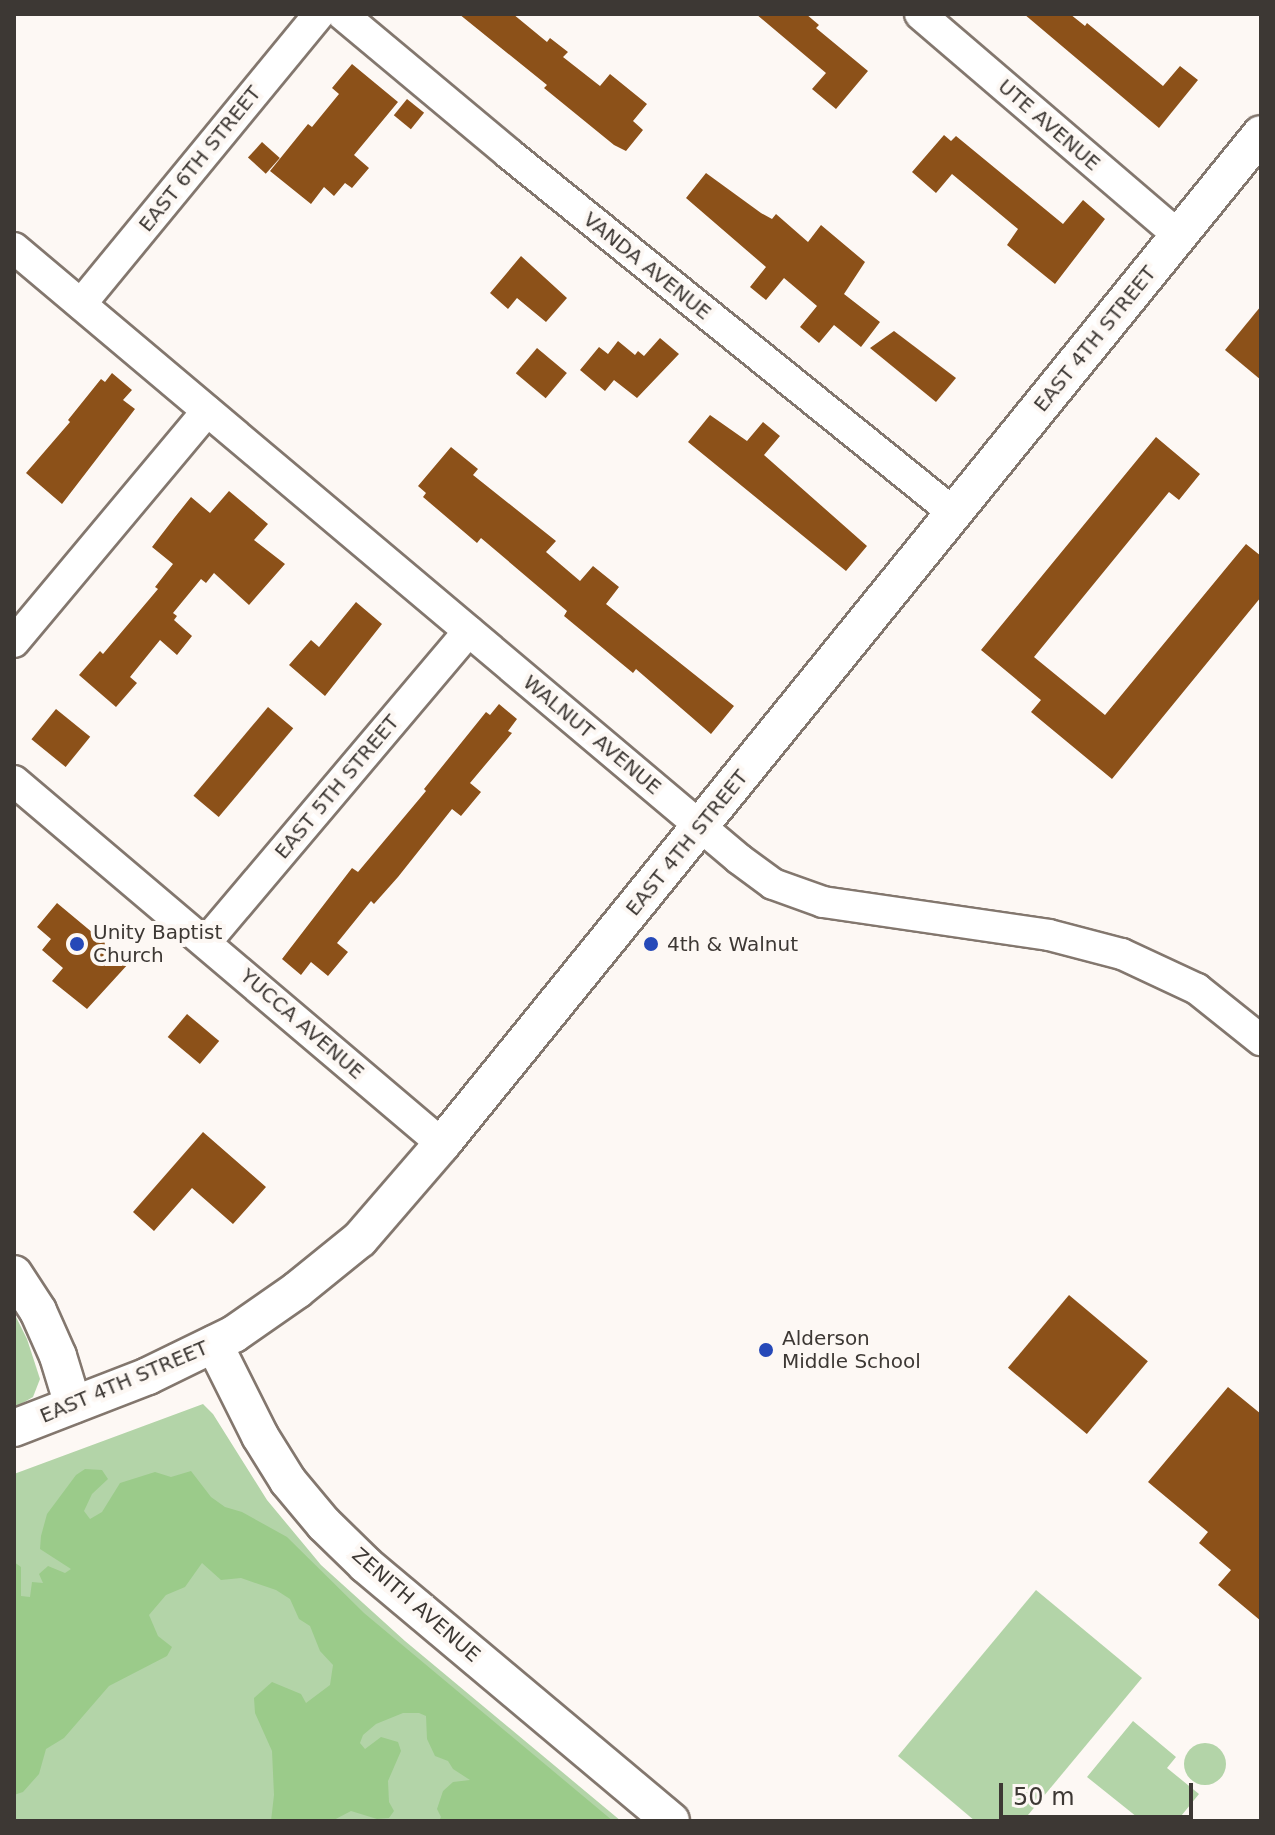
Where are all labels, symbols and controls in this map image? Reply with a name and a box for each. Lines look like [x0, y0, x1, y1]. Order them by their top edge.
street label: UTE AVENUE [993, 74, 1105, 176]
street label: EAST 6TH STREET [134, 81, 266, 237]
street label: VANDA AVENUE [578, 207, 716, 325]
street label: EAST 4TH STREET [1029, 261, 1161, 417]
street label: WALNUT AVENUE [518, 670, 666, 800]
street label: EAST 5TH STREET [270, 710, 404, 864]
street label: EAST 4TH STREET [621, 765, 753, 921]
place label: Unity Baptist Church [93, 920, 222, 967]
place label: 4th & Walnut [667, 932, 798, 956]
marker: Unity Baptist Church [68, 935, 86, 953]
marker: 4th & Walnut [642, 935, 660, 953]
street label: YUCCA AVENUE [235, 964, 369, 1084]
place label: Alderson Middle School [782, 1326, 921, 1373]
street label: EAST 4TH STREET [36, 1336, 212, 1428]
marker: Alderson Middle School [757, 1341, 775, 1359]
street label: ZENITH AVENUE [347, 1543, 485, 1667]
scale bar [1003, 1767, 1197, 1817]
text: 50 m [1013, 1783, 1075, 1811]

